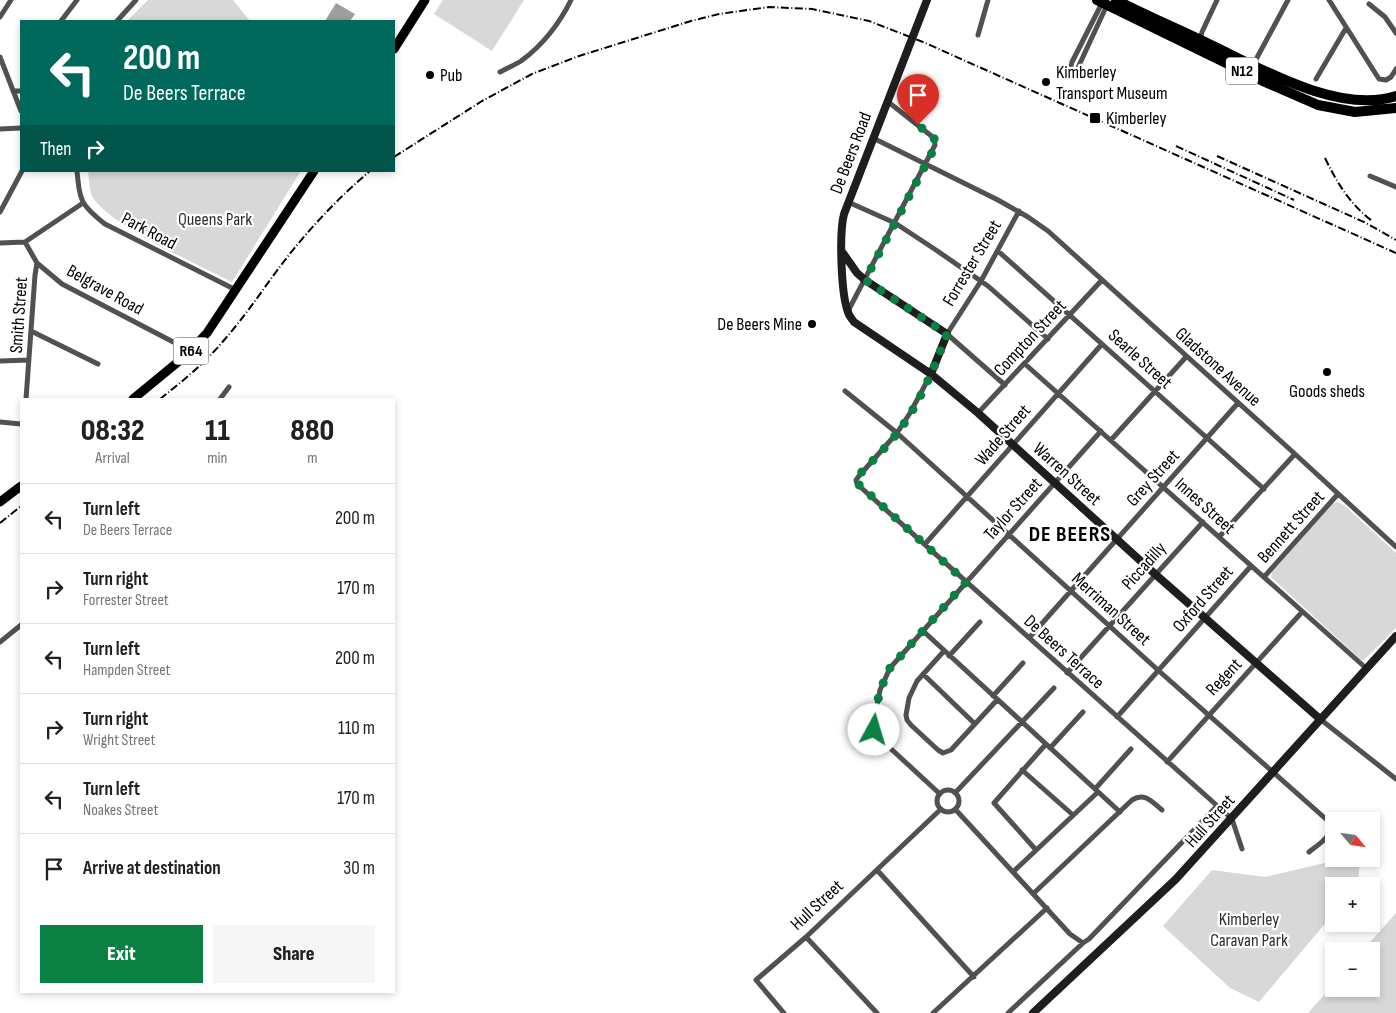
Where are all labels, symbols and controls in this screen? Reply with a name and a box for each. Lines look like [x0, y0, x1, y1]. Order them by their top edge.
text: 200 m [123, 37, 200, 80]
icon: left [40, 40, 105, 105]
road number: N12 [1226, 58, 1258, 84]
place label: Kimberley Transport Museum [1056, 62, 1168, 104]
place label: Pub [440, 65, 463, 86]
marker: Pub [424, 69, 436, 81]
pin [897, 74, 939, 125]
marker: Kimberley Transport Museum [1040, 76, 1052, 88]
text: De Beers Terrace [123, 80, 246, 107]
icon: arrive [904, 81, 932, 109]
place label: Kimberley [1106, 108, 1166, 129]
street label: De Beers Road [826, 109, 876, 197]
marker: Kimberley [1088, 111, 1102, 125]
icon: right [81, 135, 109, 163]
text: Then [40, 138, 71, 161]
street label: Park Road [118, 208, 180, 254]
park label: Queens Park [178, 209, 252, 230]
street label: Forrester Street [938, 216, 1006, 310]
street label: Belgrave Road [63, 260, 147, 320]
street label: Smith Street [6, 276, 32, 354]
street label: Compton Street [989, 295, 1071, 380]
place label: De Beers Mine [717, 314, 802, 335]
marker: De Beers Mine [806, 318, 818, 330]
street label: Gladstone Avenue [1171, 323, 1265, 411]
street label: Searle Street [1104, 325, 1177, 393]
road number: R64 [174, 338, 208, 364]
marker: Goods sheds [1321, 366, 1333, 378]
place label: Goods sheds [1289, 381, 1365, 402]
street label: Wade Street [971, 400, 1035, 470]
text: 08:32 [81, 413, 144, 449]
text: 11 [205, 413, 230, 449]
text: 880 [290, 413, 334, 449]
street label: Warren Street [1029, 438, 1106, 510]
street label: Grey Street [1122, 445, 1184, 511]
text: Arrival [95, 449, 130, 468]
text: min [207, 449, 227, 468]
text: m [307, 449, 317, 468]
street label: Taylor Street [980, 473, 1047, 545]
street label: Innes Street [1171, 474, 1240, 539]
street label: Bennett Street [1253, 486, 1329, 567]
text: Turn left [83, 498, 140, 521]
icon: left [40, 505, 68, 533]
text: 200 m [335, 507, 375, 530]
text: De Beers Terrace [83, 521, 172, 540]
district label: DE BEERS [1029, 521, 1111, 548]
street label: Piccadilly [1117, 538, 1171, 594]
street label: Oxford Street [1168, 561, 1238, 636]
text: Turn right [83, 568, 148, 591]
street label: Merriman Street [1067, 568, 1155, 650]
icon: right [40, 575, 68, 603]
text: 170 m [337, 577, 375, 600]
text: Forrester Street [83, 591, 169, 610]
street label: De Beers Terrace [1020, 611, 1108, 693]
text: Turn left [83, 638, 140, 661]
icon: left [40, 645, 68, 673]
text: 200 m [335, 647, 375, 670]
street label: Regent [1202, 654, 1247, 700]
text: Hampden Street [83, 661, 170, 680]
position arrow [847, 703, 899, 755]
text: Turn right [83, 708, 148, 731]
icon: right [40, 715, 68, 743]
text: 110 m [338, 717, 375, 740]
text: Wright Street [83, 731, 155, 750]
text: Turn left [83, 778, 140, 801]
icon: left [40, 785, 68, 813]
text: 170 m [337, 787, 375, 810]
street label: Hull Street [1181, 790, 1240, 852]
text: Noakes Street [83, 801, 158, 820]
north arrow [1325, 812, 1380, 868]
map controls [1325, 812, 1380, 997]
icon: arrive [40, 855, 68, 883]
text: Arrive at destination [83, 857, 221, 880]
text: 30 m [343, 857, 375, 880]
street label: Hull Street [786, 875, 848, 935]
button: + [1325, 877, 1380, 932]
park label: Kimberley Caravan Park [1210, 909, 1288, 951]
button: Exit [40, 925, 203, 983]
button: Share [213, 925, 375, 983]
button: − [1325, 942, 1380, 997]

